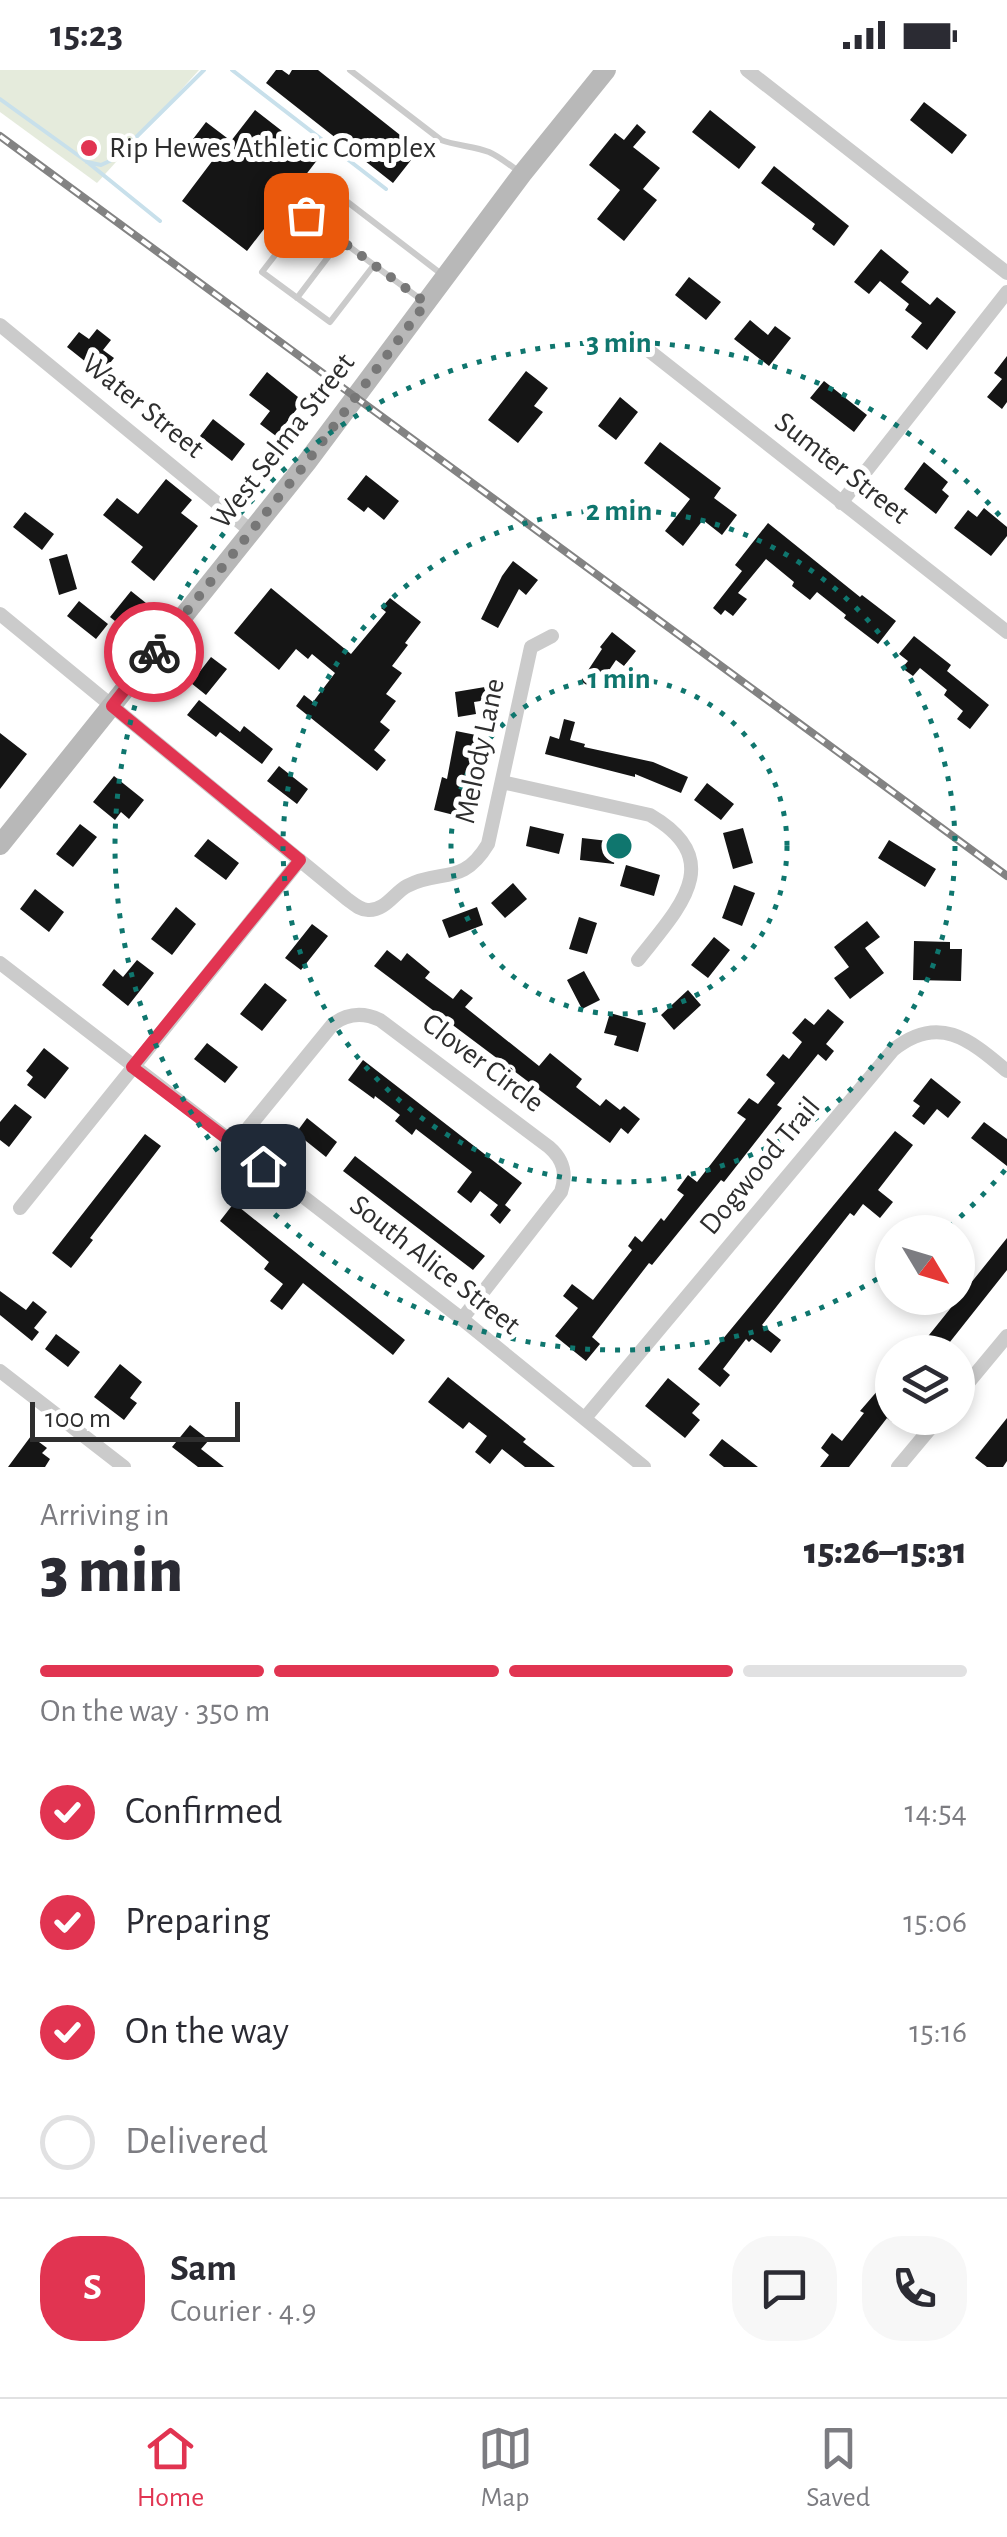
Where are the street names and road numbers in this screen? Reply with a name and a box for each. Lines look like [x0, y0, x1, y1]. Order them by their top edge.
street label: West Selma Street [206, 347, 361, 534]
street label: Water Street [76, 348, 210, 464]
street label: Sumter Street [769, 406, 915, 530]
street label: Melody Lane [450, 676, 510, 826]
street label: Clover Circle [417, 1008, 549, 1118]
street label: Dogwood Trail [694, 1092, 826, 1240]
street label: South Alice Street [344, 1190, 526, 1341]

